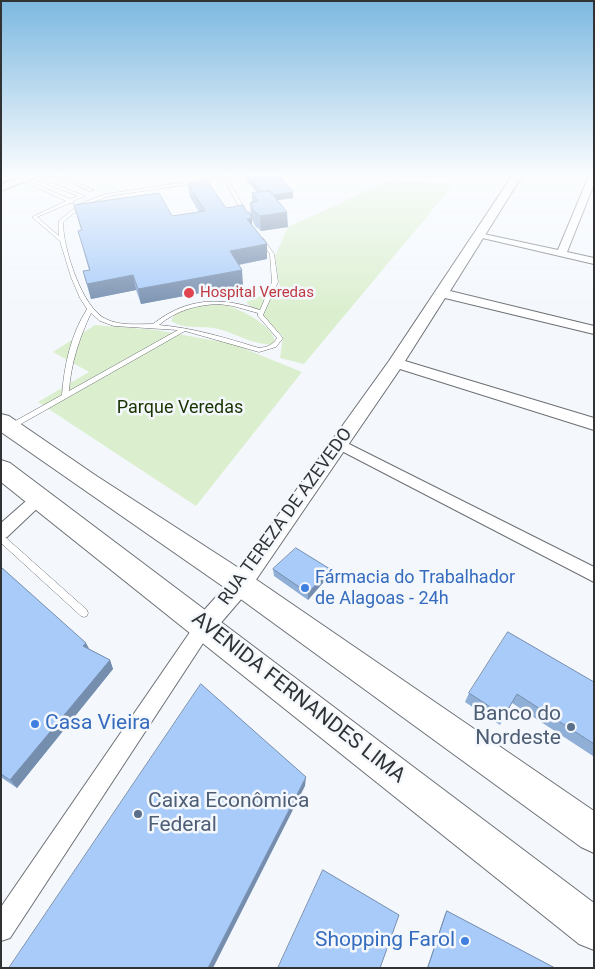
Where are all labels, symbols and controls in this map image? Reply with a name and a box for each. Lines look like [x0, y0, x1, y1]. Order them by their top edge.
place label: Hospital Veredas [200, 284, 314, 302]
marker: Hospital Veredas [182, 286, 196, 300]
park label: Parque Veredas [117, 397, 243, 419]
street label: RUA TEREZA DE AZEVEDO [215, 424, 357, 610]
place label: Fármacia do Trabalhador de Alagoas - 24h [315, 567, 515, 610]
marker: Fármacia do Trabalhador de Alagoas - 24h [299, 582, 311, 594]
street label: AVENIDA FERNANDES LIMA [186, 607, 410, 789]
place label: Banco do Nordeste [473, 702, 561, 752]
place label: Casa Vieira [45, 711, 150, 737]
marker: Casa Vieira [29, 718, 41, 730]
marker: Banco do Nordeste [565, 721, 577, 733]
place label: Caixa Econômica Federal [148, 789, 309, 839]
marker: Caixa Econômica Federal [132, 808, 144, 820]
place label: Shopping Farol [315, 928, 455, 954]
marker: Shopping Farol [459, 935, 471, 947]

